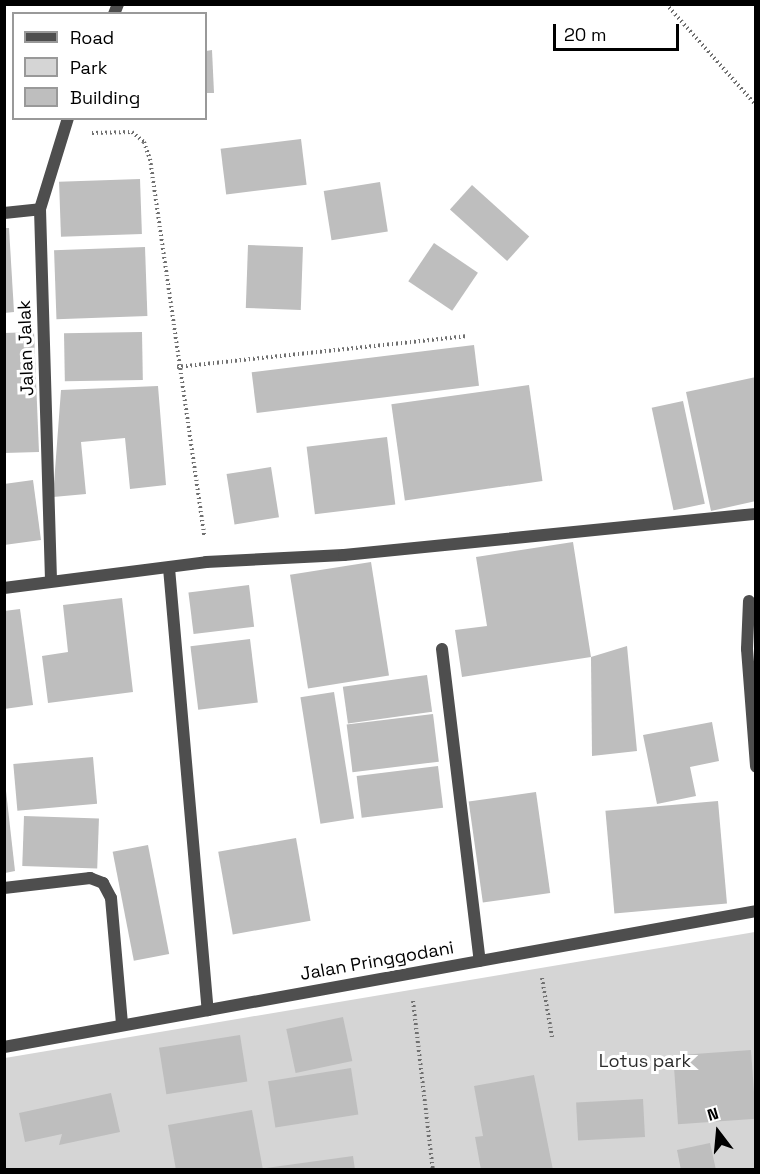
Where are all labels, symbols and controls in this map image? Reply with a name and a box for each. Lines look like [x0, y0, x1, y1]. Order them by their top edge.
legend [12, 12, 207, 120]
scale bar [556, 12, 682, 50]
text: 20 m [564, 23, 607, 46]
text: Road [70, 26, 114, 49]
text: Park [70, 56, 107, 79]
text: Building [70, 86, 140, 109]
street label: Jalan Jalak [14, 300, 38, 396]
street label: Jalan Pringgodani [298, 937, 456, 985]
park label: Lotus park [599, 1050, 691, 1072]
north arrow [688, 1102, 748, 1162]
text: N [705, 1103, 721, 1126]

